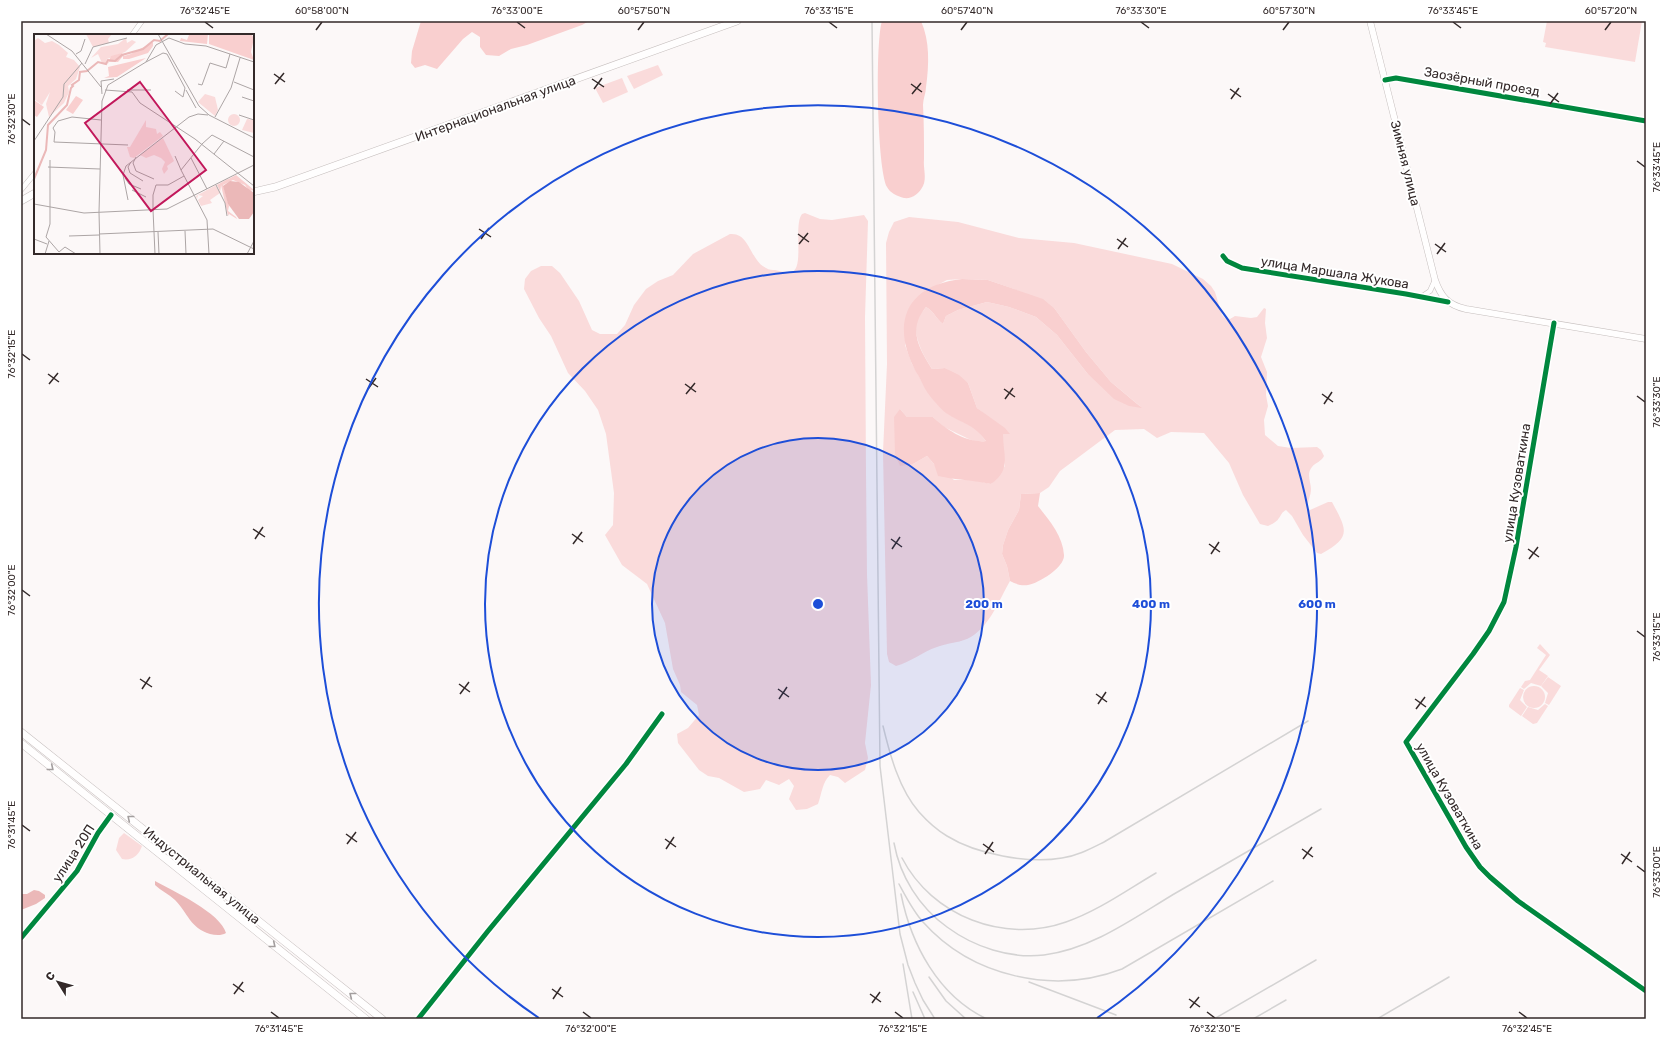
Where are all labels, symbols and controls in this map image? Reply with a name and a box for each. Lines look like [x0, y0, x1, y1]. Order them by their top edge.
text: 76°32'45"E [180, 5, 230, 17]
text: 60°58'00"N [295, 5, 349, 17]
text: 76°33'00"E [491, 5, 543, 17]
text: 60°57'50"N [618, 5, 670, 17]
text: 76°33'15"E [805, 5, 853, 17]
text: 60°57'40"N [941, 5, 993, 17]
text: 76°33'30"E [1115, 5, 1167, 17]
text: 60°57'30"N [1263, 5, 1315, 17]
text: 76°33'45"E [1428, 5, 1478, 17]
text: 60°57'20"N [1585, 5, 1637, 17]
inset map [34, 34, 254, 254]
street label: Заозёрный проезд [1423, 64, 1541, 99]
street label: Интернациональная улица [413, 72, 577, 145]
text: 76°32'30"E [6, 94, 18, 144]
street label: Зимняя улица [1388, 119, 1423, 207]
text: 76°33'45"E [1651, 142, 1663, 192]
street label: улица Маршала Жукова [1260, 253, 1410, 292]
text: 76°32'15"E [6, 330, 18, 378]
text: 76°33'30"E [1651, 376, 1663, 428]
street label: улица Кузоваткина [1500, 422, 1533, 544]
text: 76°32'00"E [6, 564, 18, 616]
centre of rings [811, 597, 825, 611]
text: 200 m [965, 597, 1003, 611]
text: 400 m [1132, 597, 1170, 611]
text: 600 m [1298, 597, 1336, 611]
text: 76°33'15"E [1651, 613, 1663, 661]
street label: улица Кузоваткина [1413, 740, 1486, 852]
one-way arrow [47, 763, 54, 770]
text: 76°31'45"E [6, 801, 18, 849]
one-way arrow [127, 816, 134, 823]
street label: улица 20П [49, 822, 98, 885]
street label: Индустриальная улица [140, 824, 263, 927]
text: 76°33'00"E [1651, 846, 1663, 898]
one-way arrow [269, 940, 276, 947]
north arrow [38, 962, 78, 1002]
text: С [43, 969, 58, 983]
one-way arrow [349, 992, 356, 999]
text: 76°31'45"E [255, 1023, 303, 1035]
text: 76°32'00"E [565, 1023, 617, 1035]
text: 76°32'15"E [879, 1023, 927, 1035]
text: 76°32'30"E [1190, 1023, 1240, 1035]
text: 76°32'45"E [1502, 1023, 1552, 1035]

